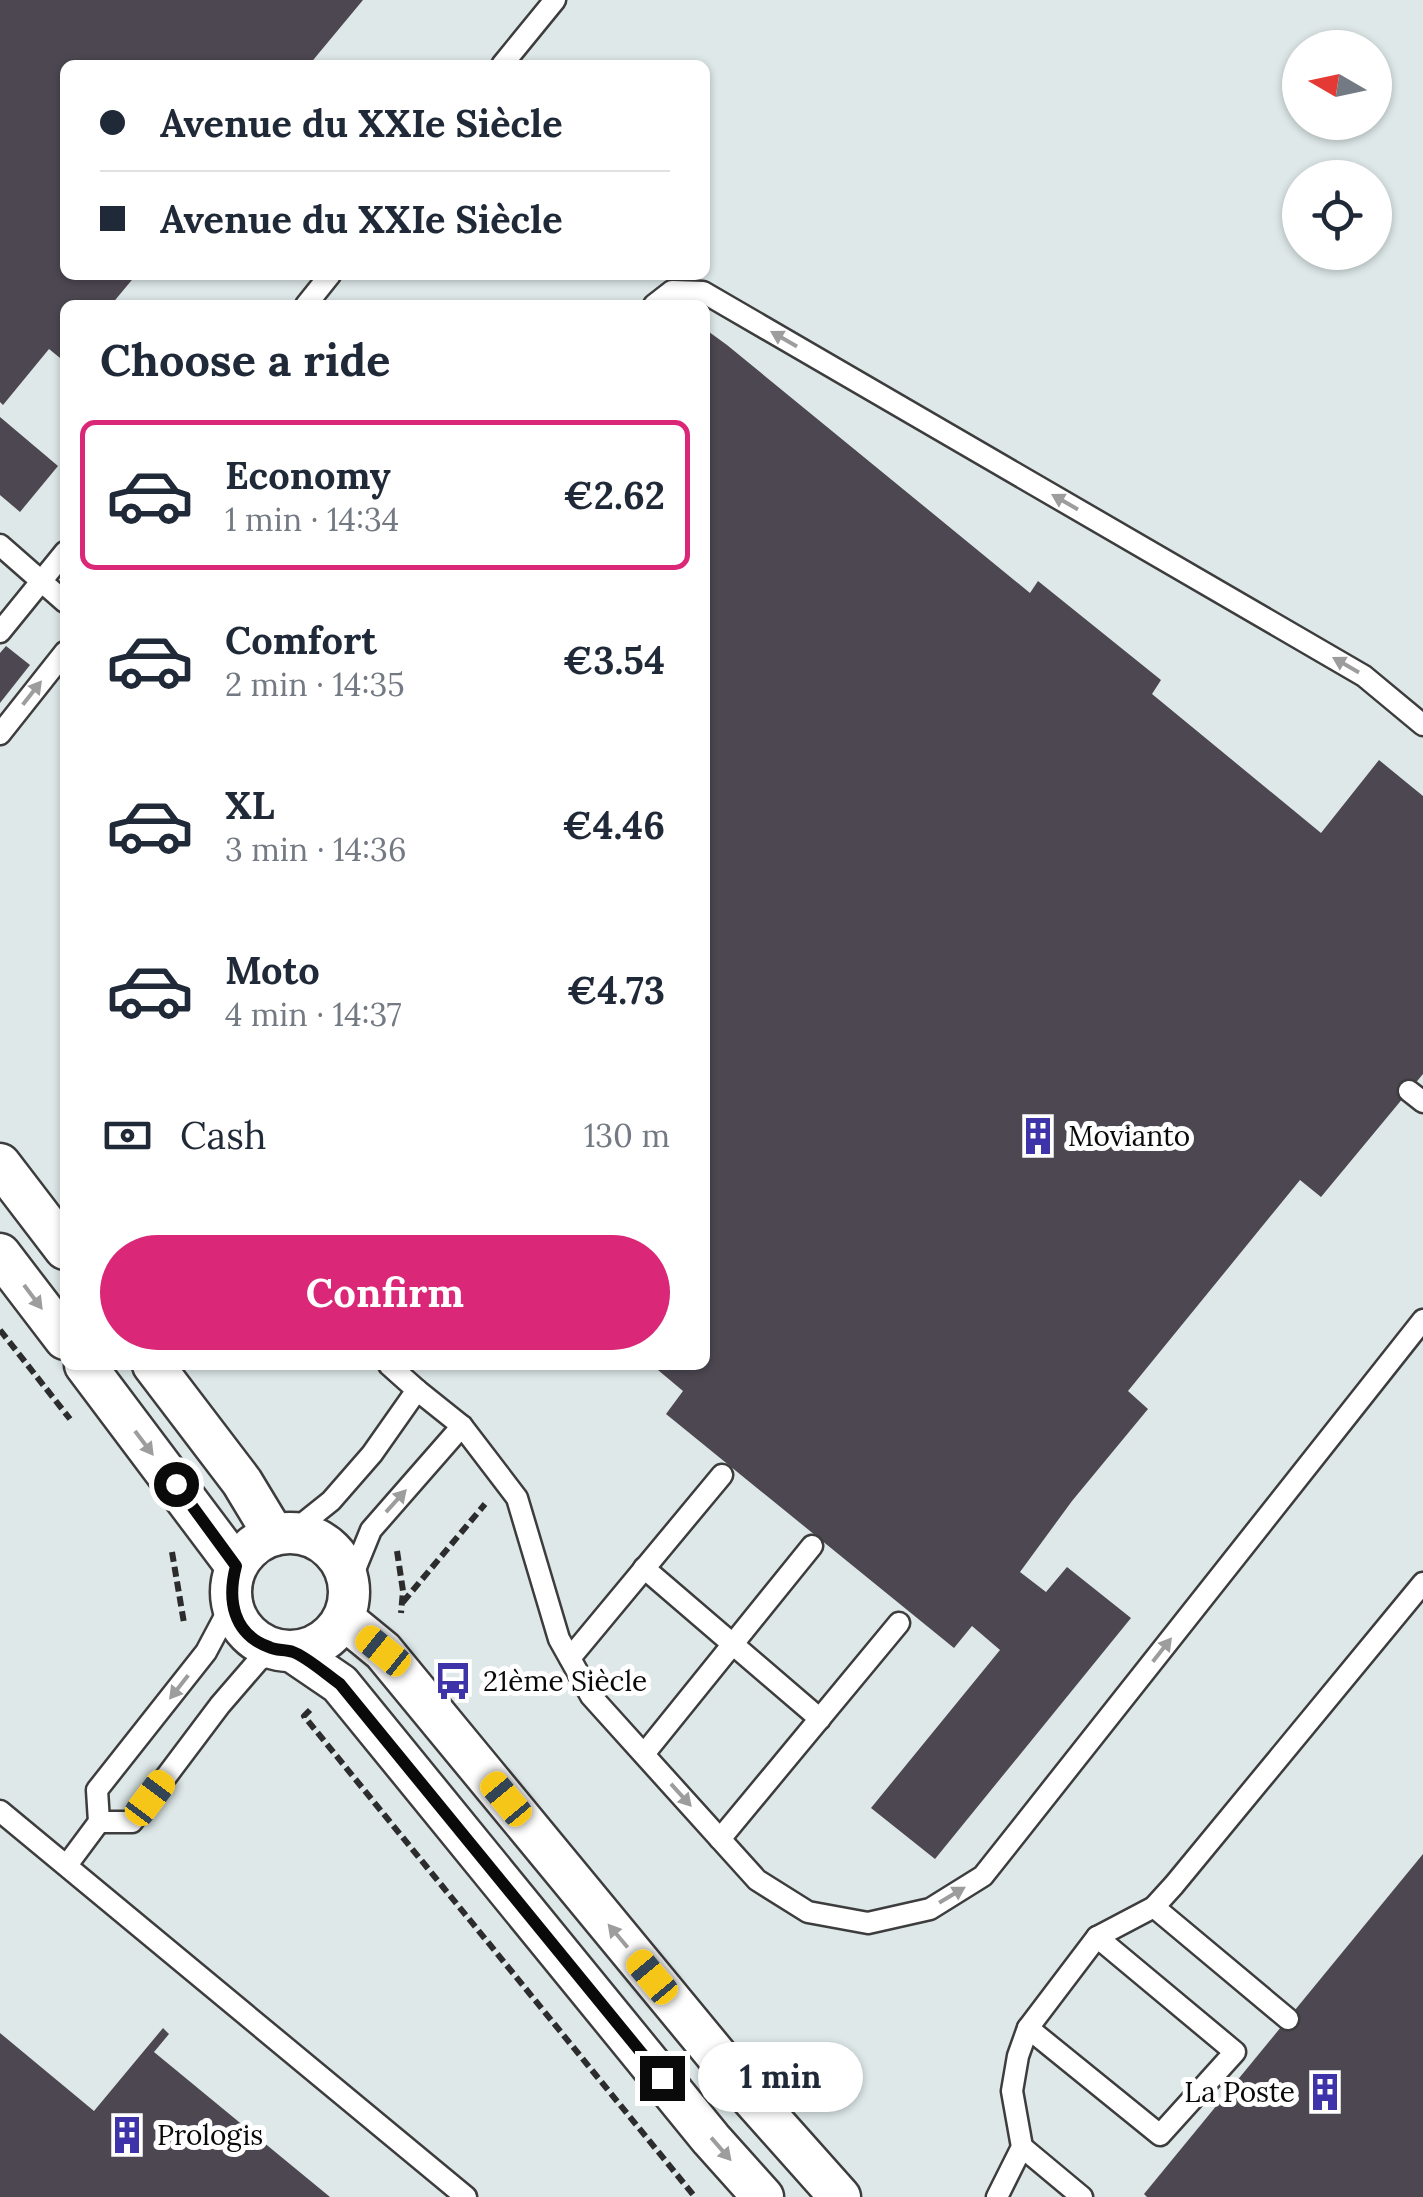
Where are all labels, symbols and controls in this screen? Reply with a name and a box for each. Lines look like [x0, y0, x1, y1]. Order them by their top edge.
north arrow [1282, 30, 1392, 140]
map controls [1282, 30, 1392, 270]
text: Avenue du XXIe Siècle [160, 99, 563, 147]
button: locate [1282, 160, 1392, 270]
text: Avenue du XXIe Siècle [160, 195, 563, 243]
text: Choose a ride [100, 331, 390, 388]
one-way arrow [770, 331, 798, 348]
icon: car [105, 450, 195, 540]
text: Economy [225, 451, 391, 499]
text: €2.62 [563, 471, 665, 519]
one-way arrow [1051, 494, 1079, 511]
text: 1 min · 14:34 [225, 499, 399, 540]
icon: car [105, 615, 195, 705]
text: Comfort [225, 616, 377, 664]
text: €3.54 [562, 636, 665, 684]
one-way arrow [1332, 657, 1360, 675]
text: 2 min · 14:35 [225, 664, 405, 705]
one-way arrow [22, 680, 43, 706]
icon: car [105, 780, 195, 870]
text: XL [225, 781, 275, 829]
text: €4.46 [562, 801, 665, 849]
text: 3 min · 14:36 [225, 829, 406, 870]
icon: car [105, 945, 195, 1035]
text: Moto [225, 946, 320, 994]
text: €4.73 [567, 966, 665, 1014]
text: 4 min · 14:37 [225, 994, 401, 1035]
icon: cash [100, 1108, 155, 1163]
text: Cash [180, 1111, 267, 1159]
text: 130 m [584, 1115, 670, 1156]
building icon: Movianto [1017, 1115, 1059, 1157]
place label: Movianto [1068, 1118, 1190, 1154]
button: Confirm [100, 1235, 670, 1350]
one-way arrow [22, 1284, 42, 1310]
one-way arrow [133, 1429, 154, 1455]
route start [154, 1462, 199, 1507]
one-way arrow [385, 1489, 407, 1514]
car [350, 1620, 416, 1682]
one-way arrow [1151, 1637, 1172, 1663]
bus stop icon: 21ème Siècle [432, 1660, 474, 1702]
place label: 21ème Siècle [483, 1663, 647, 1699]
one-way arrow [169, 1674, 190, 1700]
car [120, 1765, 180, 1831]
car [475, 1766, 537, 1832]
one-way arrow [669, 1782, 691, 1807]
one-way arrow [938, 1887, 966, 1904]
one-way arrow [607, 1924, 629, 1949]
car [621, 1944, 683, 2010]
callout: 1 min [697, 2043, 862, 2113]
route end [640, 2056, 685, 2101]
text: 1 min [740, 2056, 821, 2097]
building icon: La Poste [1304, 2071, 1346, 2113]
place label: La Poste [1184, 2074, 1295, 2110]
building icon: Prologis [106, 2114, 148, 2156]
place label: Prologis [157, 2117, 263, 2153]
one-way arrow [709, 2136, 731, 2161]

